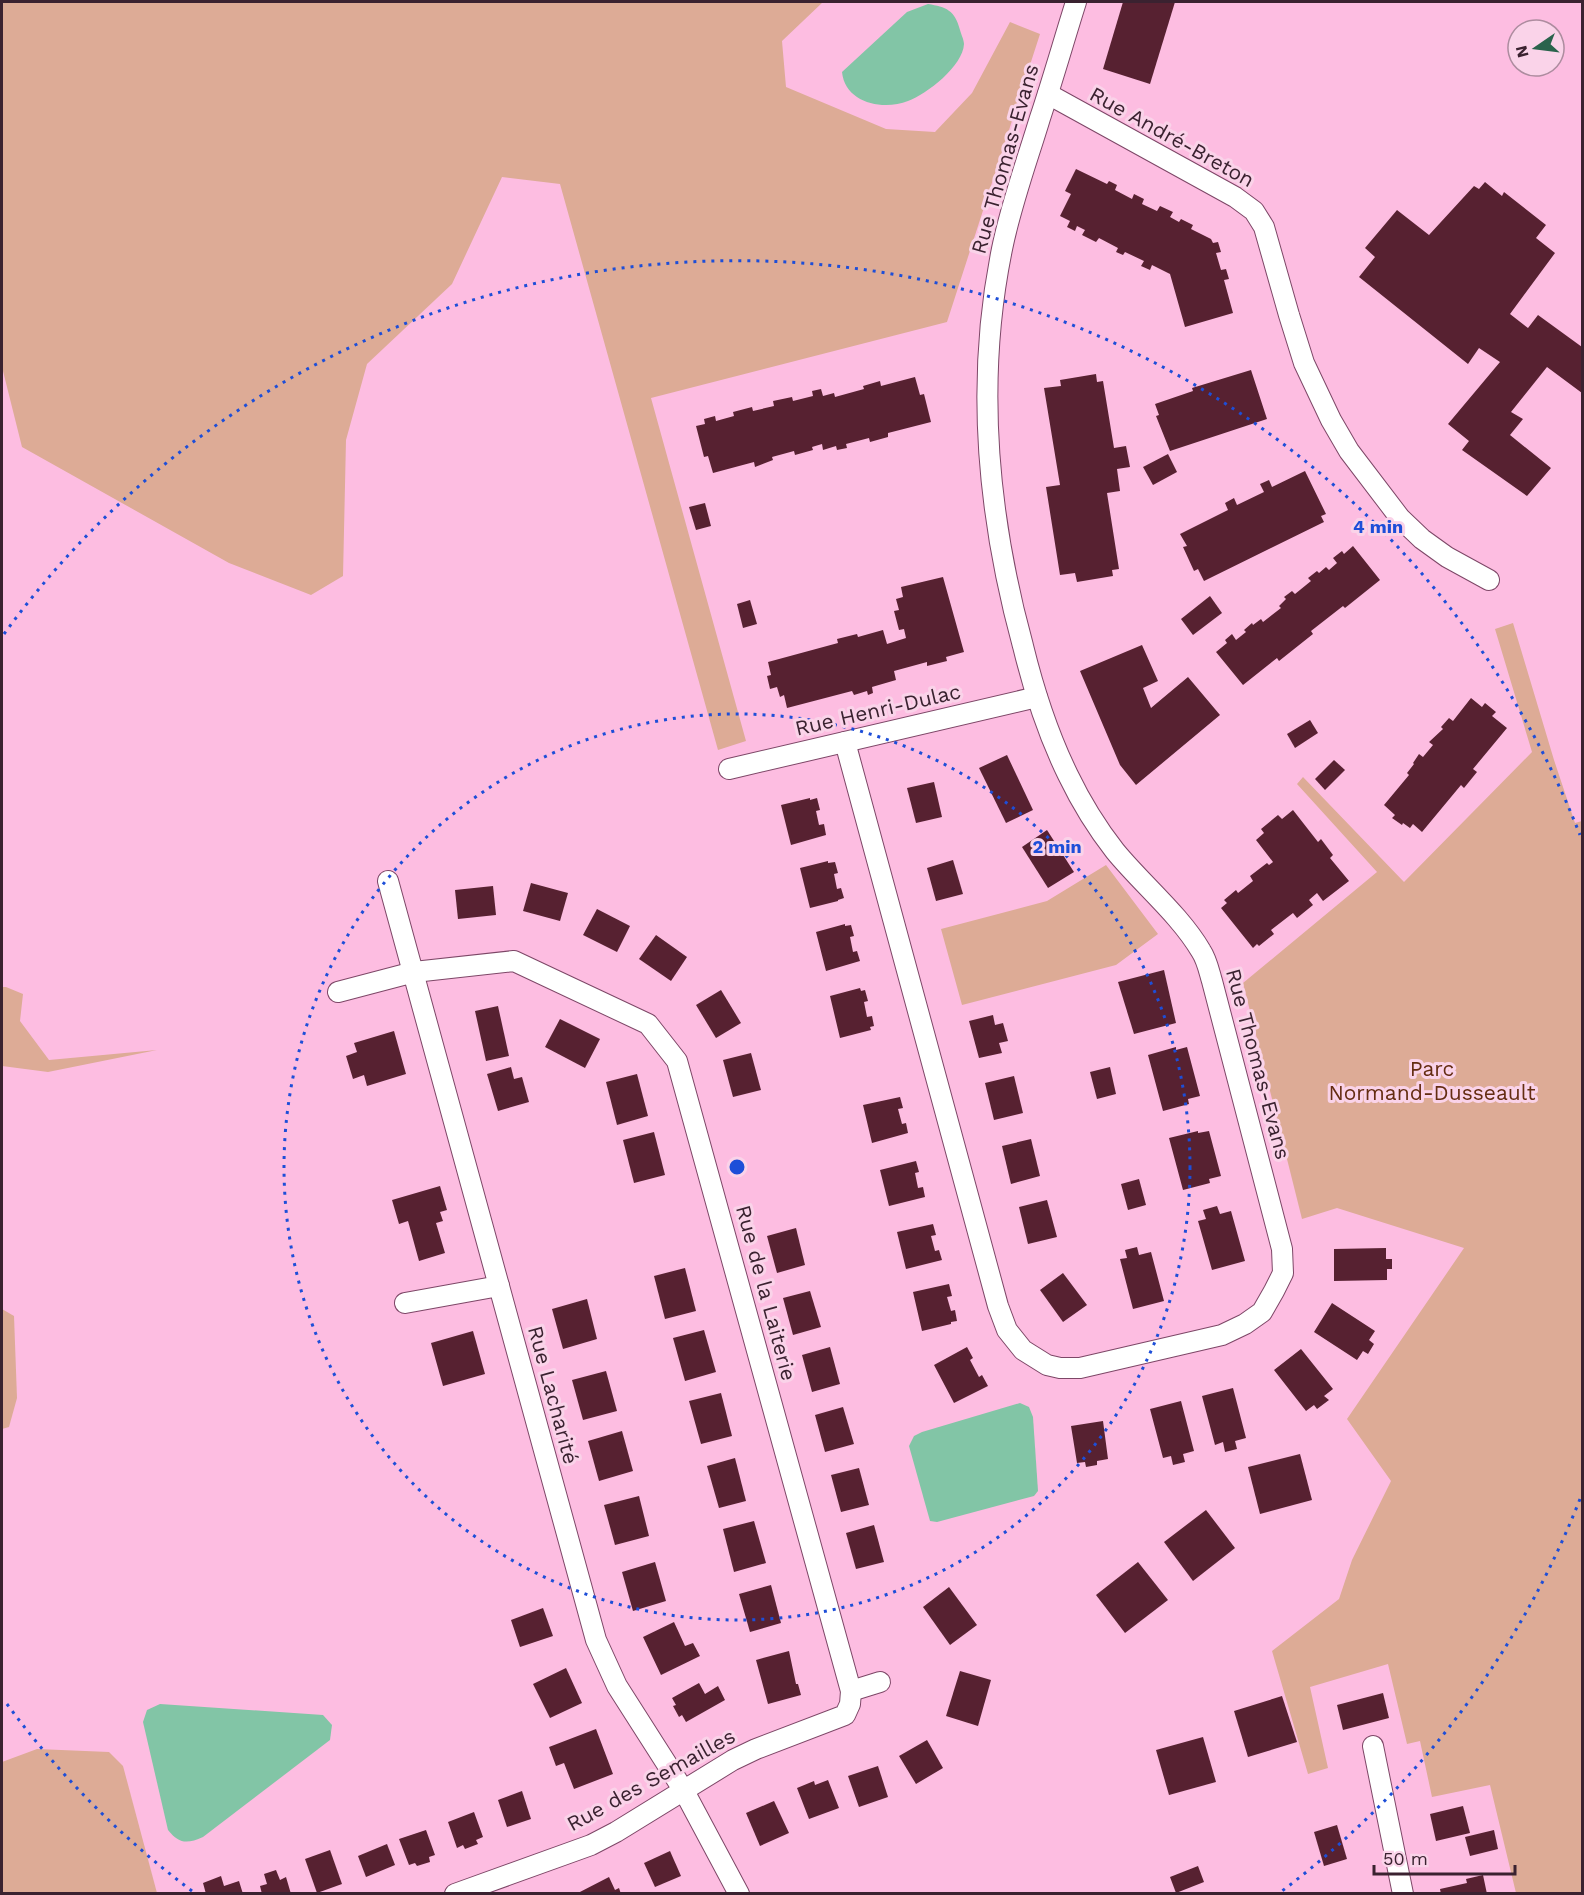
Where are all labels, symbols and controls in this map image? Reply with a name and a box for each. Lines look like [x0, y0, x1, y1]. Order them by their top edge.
north arrow [1506, 18, 1566, 78]
text: N [1511, 43, 1533, 60]
street label: Rue Thomas-Evans [965, 61, 1044, 257]
street label: Rue André-Breton [1086, 81, 1259, 192]
text: 4 min [1353, 516, 1403, 537]
street label: Rue Henri-Dulac [793, 678, 963, 741]
text: 2 min [1032, 836, 1082, 857]
street label: Rue Thomas-Evans [1221, 966, 1296, 1162]
park label: Parc Normand-Dusseault [1328, 1056, 1536, 1105]
centre of rings [727, 1157, 747, 1177]
street label: Rue de la Laiterie [731, 1202, 802, 1383]
street label: Rue Lacharité [523, 1323, 584, 1467]
street label: Rue des Semailles [562, 1723, 739, 1836]
scale bar [1374, 1838, 1515, 1876]
text: 50 m [1383, 1848, 1428, 1869]

